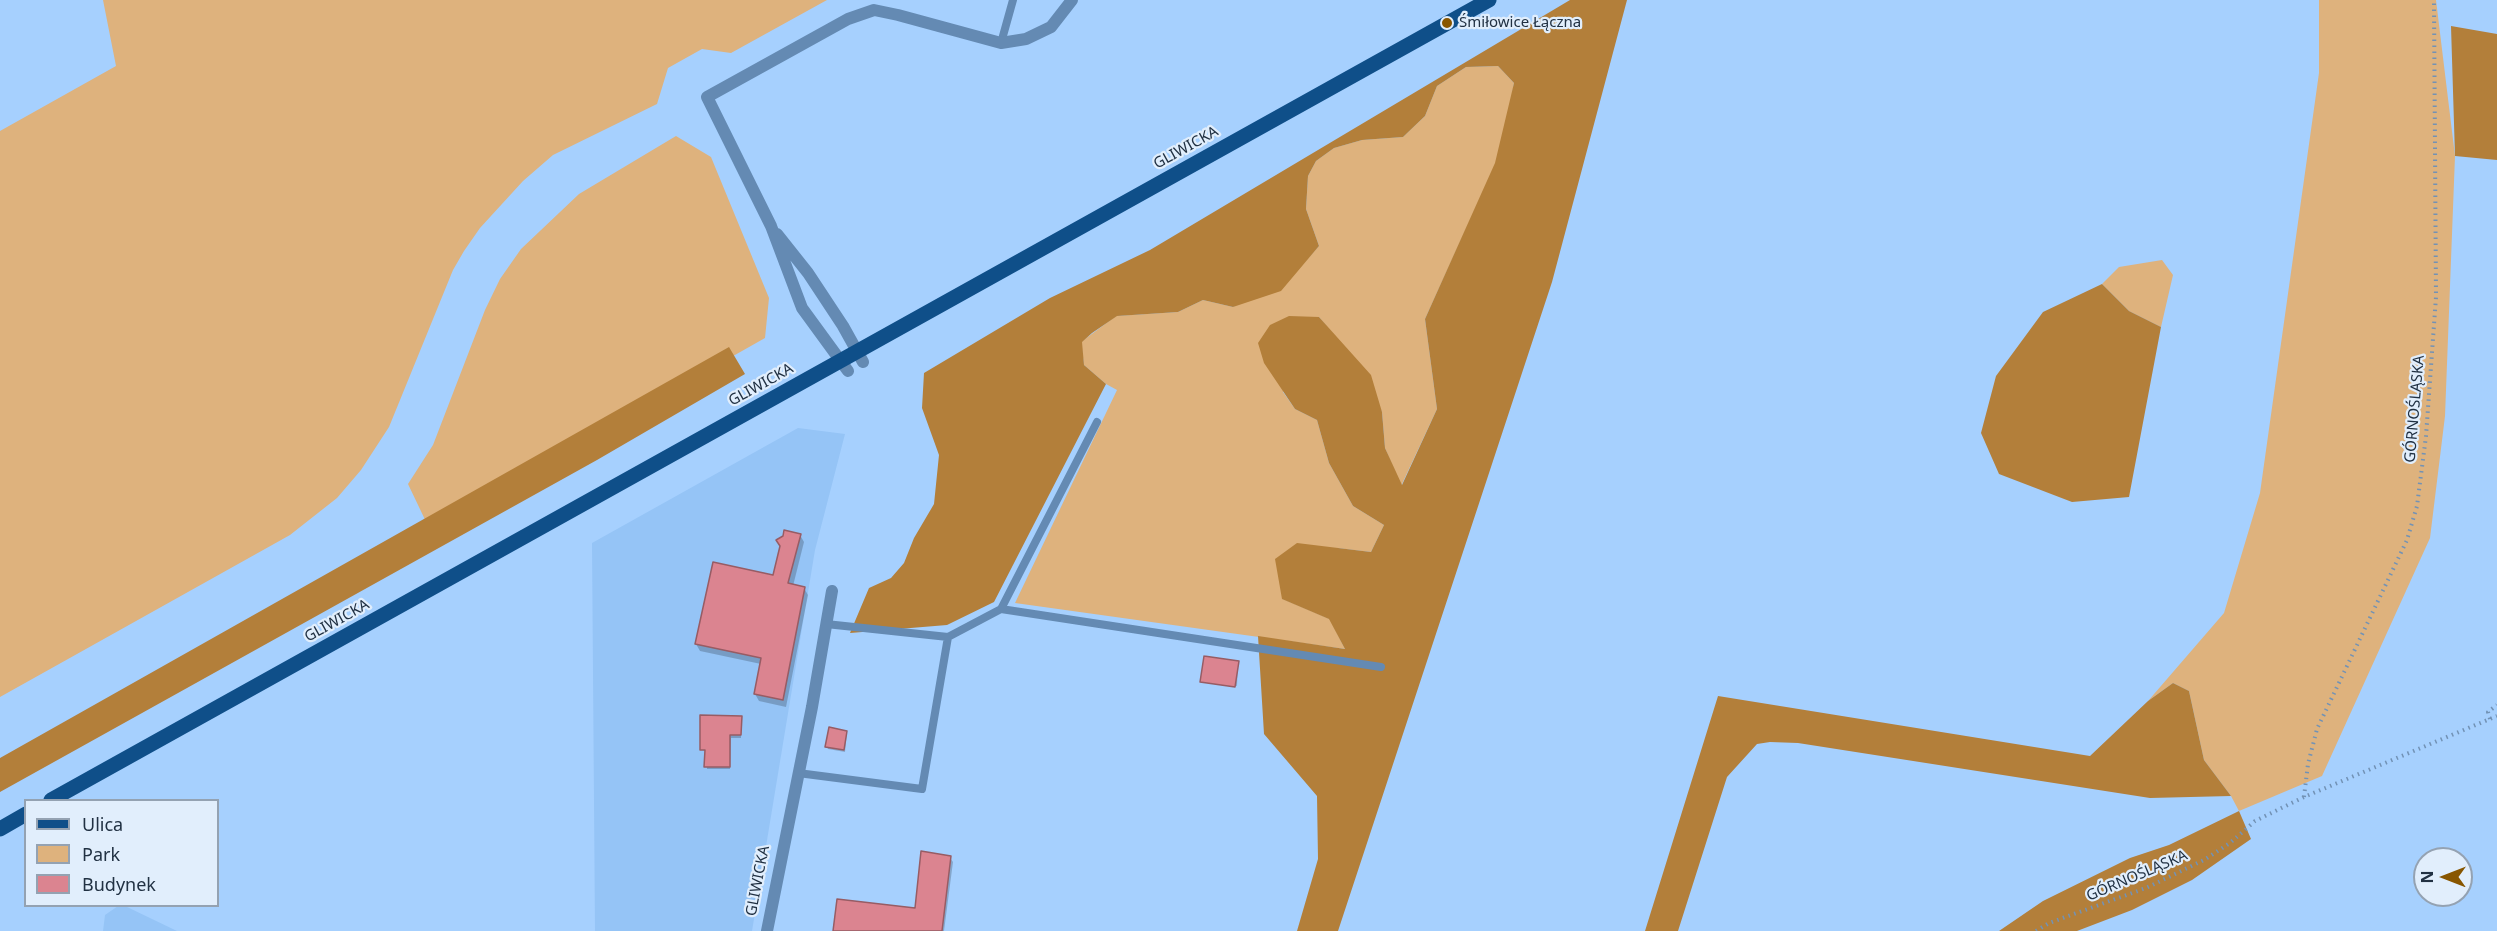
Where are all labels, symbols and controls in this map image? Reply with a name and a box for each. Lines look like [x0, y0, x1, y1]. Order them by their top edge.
place label: Śmiłowice Łączna [1459, 14, 1581, 32]
marker: Śmiłowice Łączna [1440, 16, 1454, 30]
street label: GLIWICKA [1150, 123, 1222, 173]
street label: GÓRNOŚLĄSKA [2401, 354, 2429, 464]
street label: GLIWICKA [725, 360, 797, 410]
street label: GLIWICKA [301, 596, 373, 646]
legend [24, 799, 219, 907]
text: Ulica [82, 812, 123, 836]
text: Park [82, 842, 120, 866]
street label: GLIWICKA [742, 844, 774, 918]
street label: GÓRNOŚLĄSKA [2084, 847, 2190, 905]
north arrow [2413, 847, 2473, 907]
text: N [2416, 871, 2438, 884]
text: Budynek [82, 872, 156, 896]

